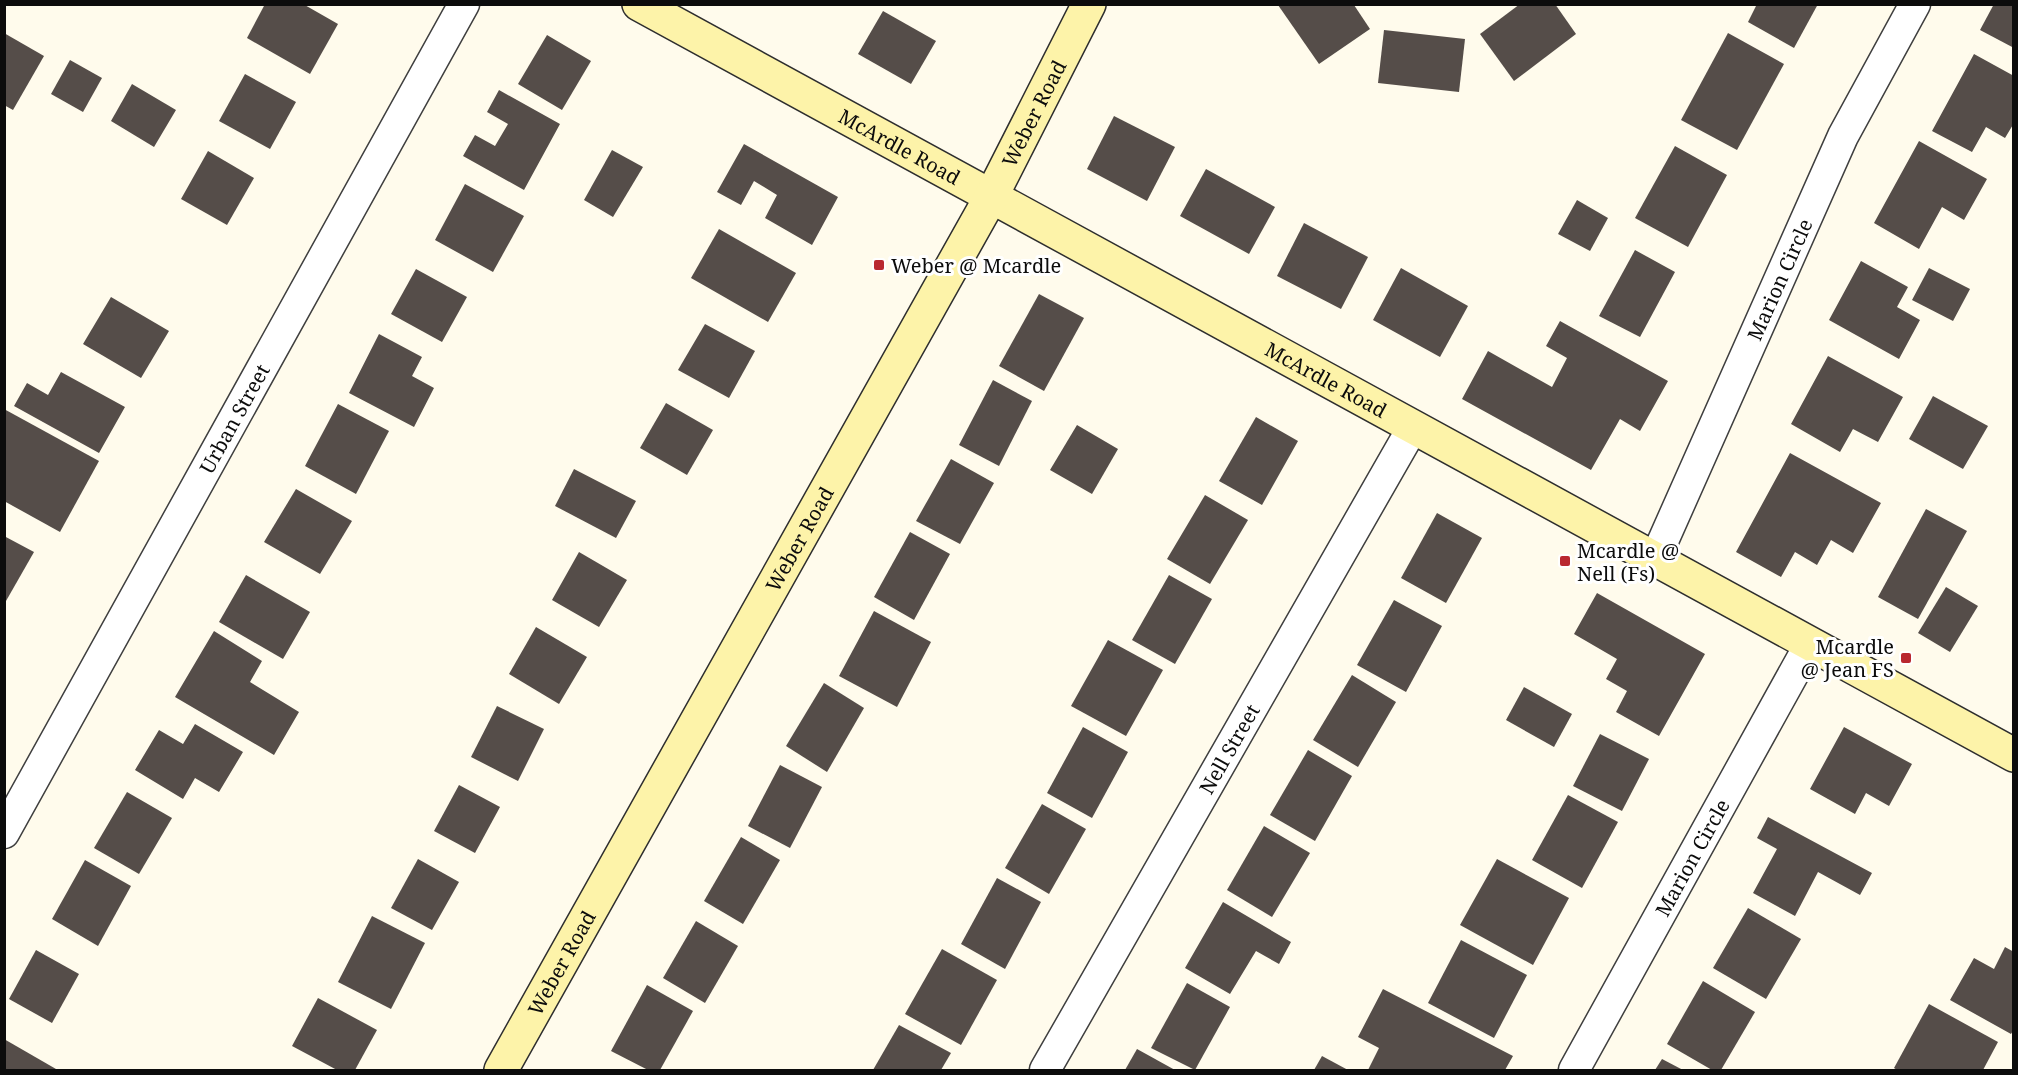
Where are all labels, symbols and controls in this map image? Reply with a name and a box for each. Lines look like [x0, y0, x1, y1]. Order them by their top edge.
street label: Weber Road [995, 55, 1072, 171]
street label: McArdle Road [834, 102, 965, 191]
street label: Marion Circle [1740, 214, 1818, 344]
place label: Weber @ Mcardle [891, 252, 1061, 279]
marker: Weber @ Mcardle [872, 258, 886, 272]
street label: McArdle Road [1261, 335, 1392, 423]
street label: Urban Street [193, 359, 275, 478]
street label: Weber Road [759, 482, 839, 596]
place label: Mcardle @ Nell (Fs) [1577, 537, 1679, 587]
marker: Mcardle @ Nell (Fs) [1558, 554, 1572, 568]
place label: Mcardle @ Jean FS [1801, 633, 1894, 683]
marker: Mcardle @ Jean FS [1899, 651, 1913, 665]
street label: Nell Street [1192, 699, 1265, 799]
street label: Marion Circle [1648, 794, 1735, 921]
street label: Weber Road [521, 905, 601, 1020]

